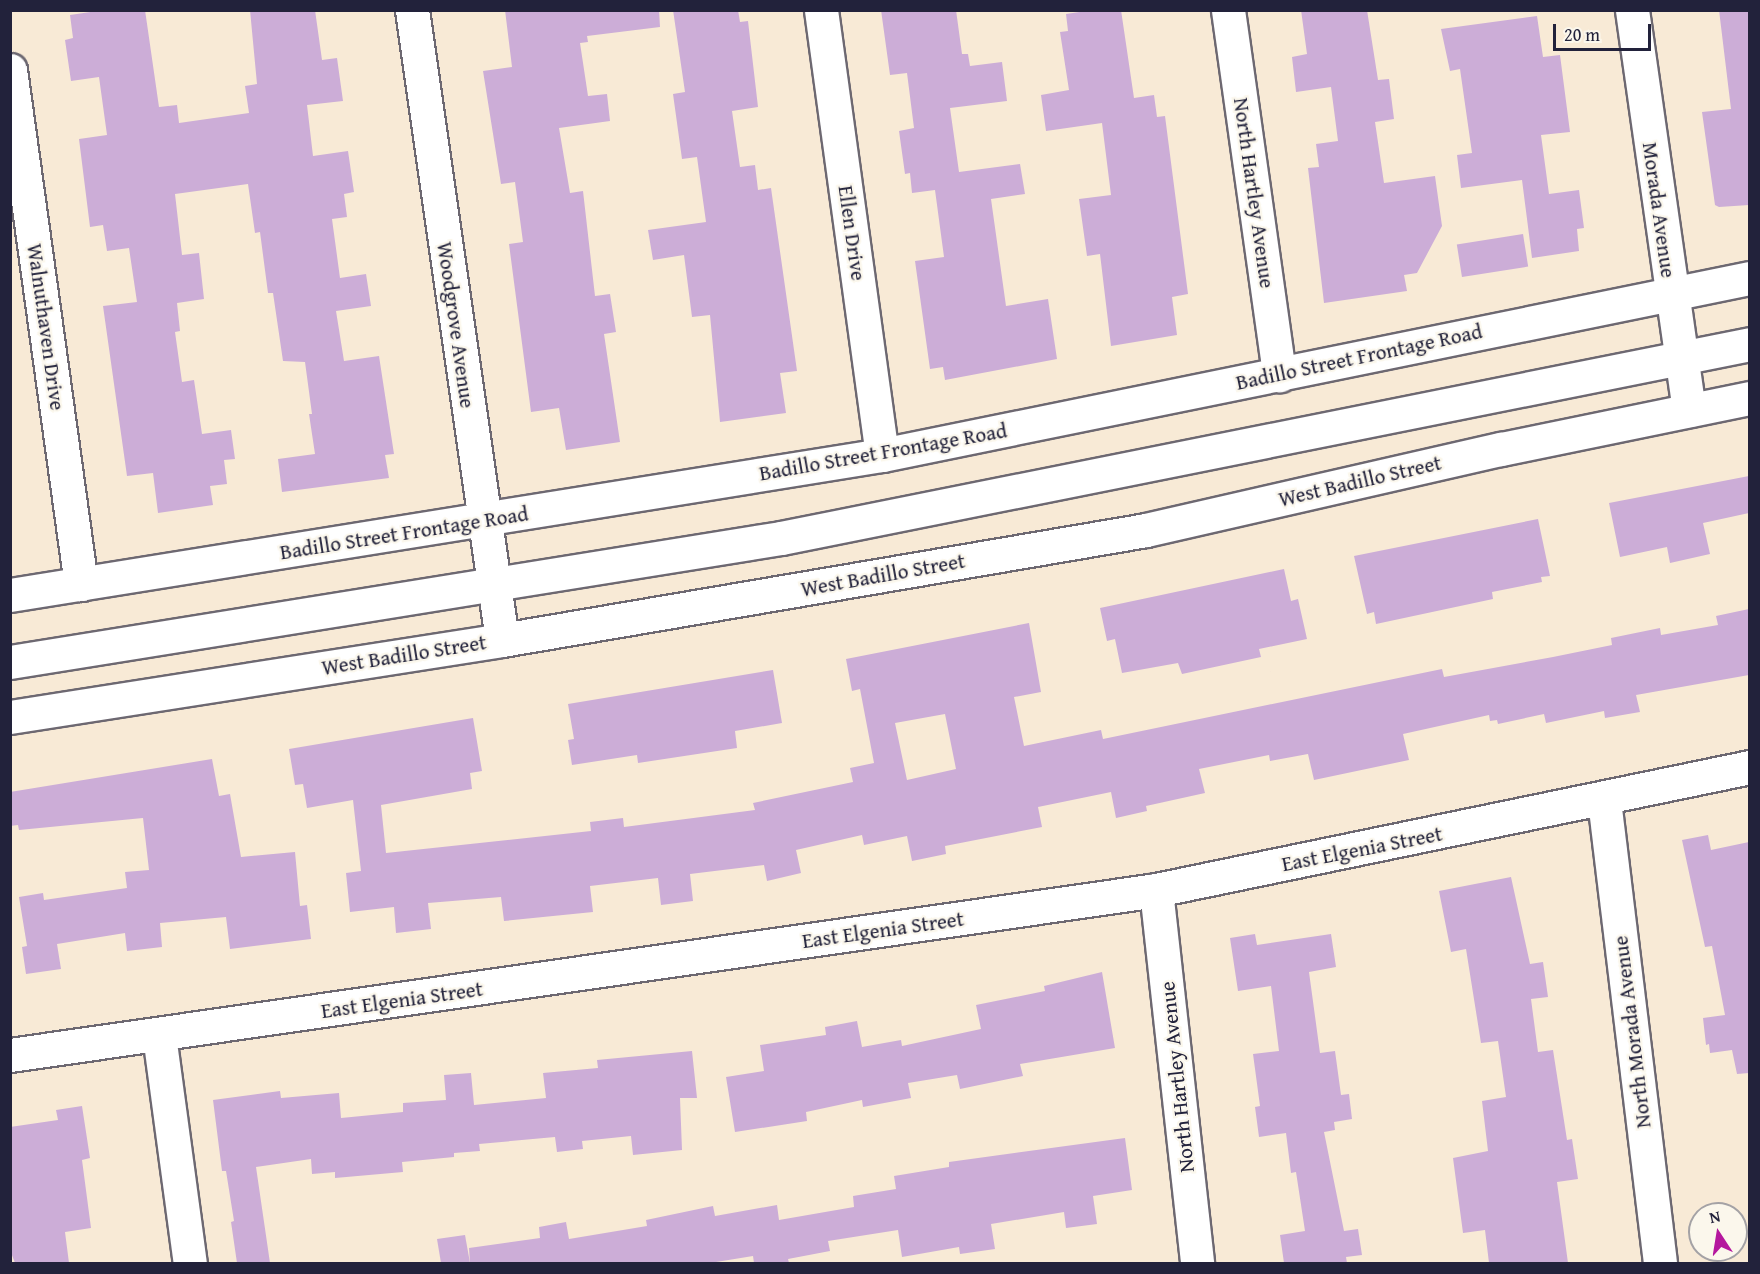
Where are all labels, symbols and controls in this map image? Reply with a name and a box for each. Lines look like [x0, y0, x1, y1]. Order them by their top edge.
scale bar [1556, 12, 1654, 50]
text: 20 m [1564, 21, 1600, 48]
street label: North Hartley Avenue [1228, 96, 1280, 290]
street label: Morada Avenue [1637, 141, 1681, 279]
street label: Ellen Drive [833, 184, 871, 282]
street label: Woodgrove Avenue [432, 240, 480, 410]
street label: Walnuthaven Drive [22, 242, 70, 412]
street label: Badillo Street Frontage Road [1234, 319, 1484, 395]
street label: Badillo Street Frontage Road [757, 418, 1009, 486]
street label: West Badillo Street [1276, 450, 1444, 512]
street label: Badillo Street Frontage Road [278, 501, 530, 565]
street label: West Badillo Street [799, 548, 967, 602]
street label: West Badillo Street [320, 630, 488, 680]
street label: East Elgenia Street [1280, 821, 1444, 877]
street label: East Elgenia Street [800, 906, 966, 954]
street label: North Morada Avenue [1608, 934, 1656, 1130]
street label: East Elgenia Street [319, 976, 485, 1024]
street label: North Hartley Avenue [1154, 980, 1200, 1174]
north arrow [1688, 1202, 1748, 1262]
text: N [1707, 1204, 1722, 1229]

